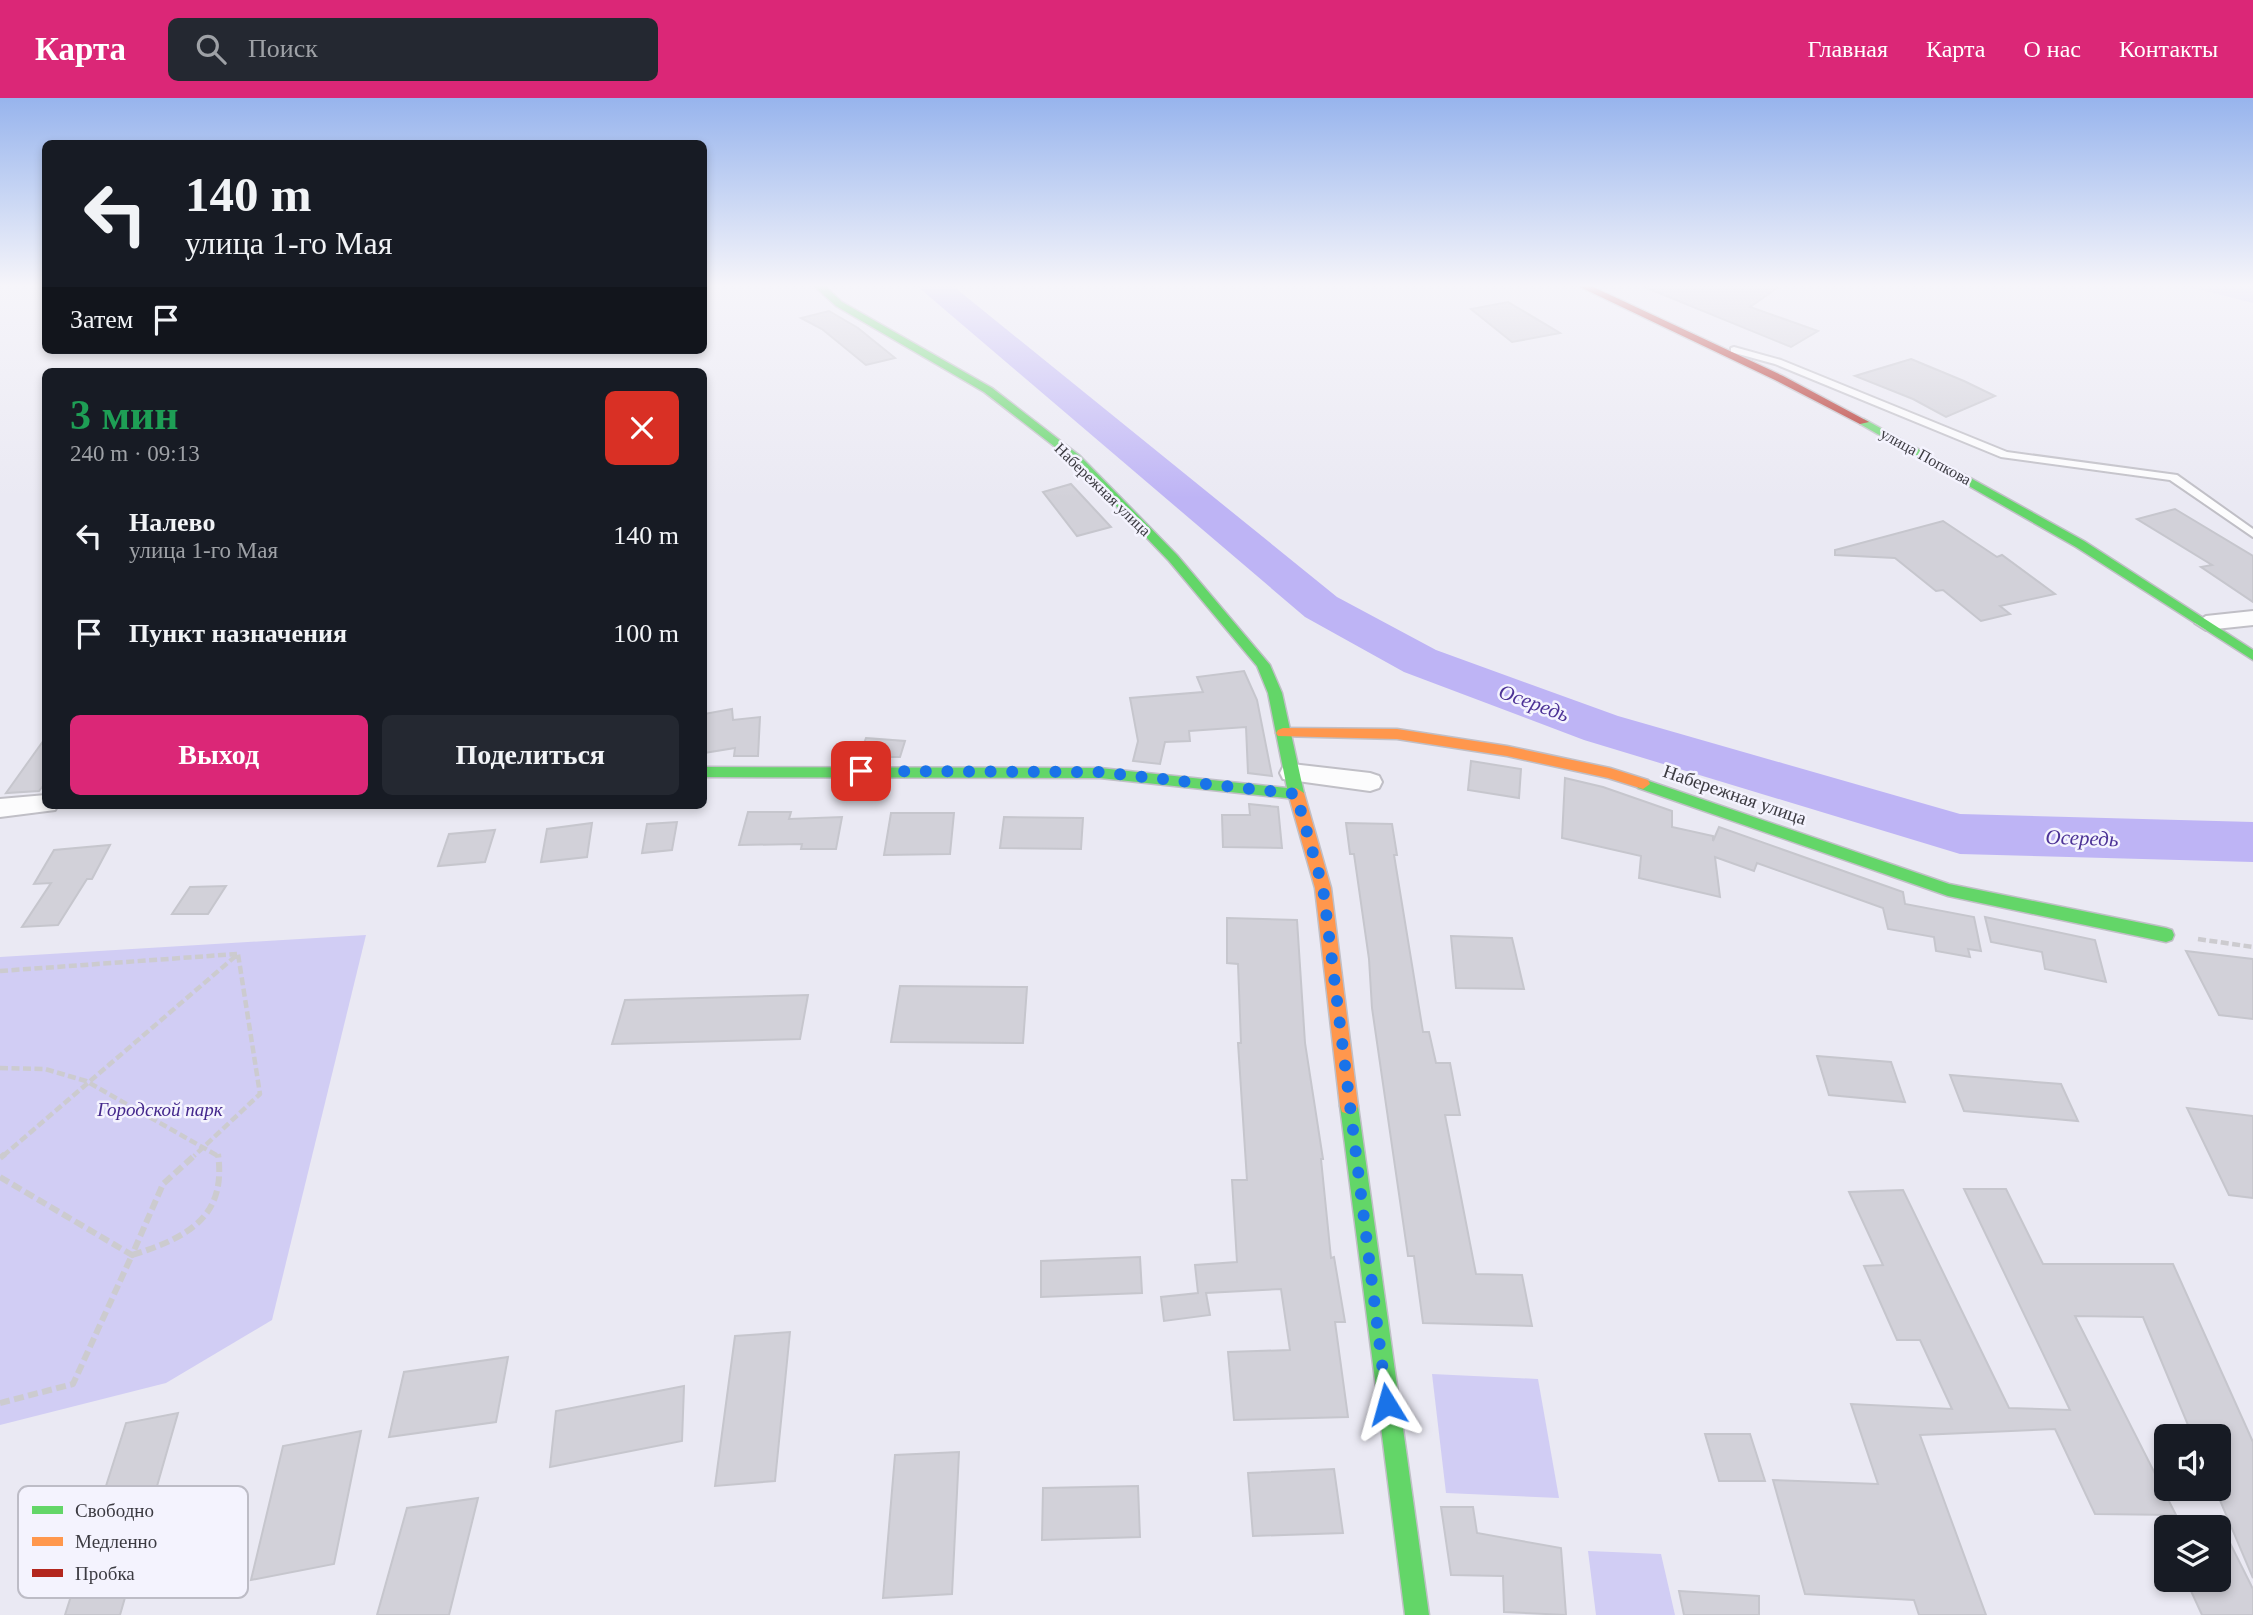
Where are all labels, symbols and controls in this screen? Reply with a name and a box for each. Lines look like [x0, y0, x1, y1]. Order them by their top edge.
search box [168, 18, 658, 81]
icon: search [192, 30, 230, 68]
text: Карта [35, 31, 126, 67]
text: Поиск [248, 34, 318, 63]
text: Главная [1807, 36, 1888, 62]
text: Карта [1926, 36, 1985, 62]
text: О нас [2023, 36, 2081, 62]
text: Контакты [2119, 36, 2218, 62]
text: 140 m [185, 167, 312, 222]
icon: left [70, 168, 161, 259]
text: улица 1-го Мая [185, 225, 392, 261]
icon: arrive [147, 301, 185, 339]
text: Затем [70, 305, 133, 334]
button: close [605, 391, 679, 465]
text: 3 мин [70, 392, 179, 438]
street label: улица Попкова [1877, 425, 1974, 489]
street label: Набережная улица [1051, 439, 1154, 540]
text: 240 m · 09:13 [70, 441, 200, 466]
text: Налево [129, 508, 215, 537]
icon: left [70, 517, 108, 555]
text: 140 m [613, 521, 679, 550]
text: улица 1-го Мая [129, 538, 278, 563]
icon: arrive [70, 615, 108, 653]
text: Пункт назначения [129, 619, 347, 648]
text: 100 m [613, 619, 679, 648]
water label: Осередь [1496, 679, 1572, 727]
button: Выход [70, 715, 368, 795]
button: Поделиться [382, 715, 679, 795]
pin [831, 741, 891, 801]
icon: arrive [842, 752, 880, 790]
street label: Набережная улица [1660, 760, 1810, 829]
water label: Осередь [2045, 825, 2119, 851]
park label: Городской парк [96, 1099, 224, 1120]
position arrow [1350, 1367, 1424, 1441]
map controls [2154, 1424, 2231, 1592]
button: sound [2154, 1424, 2231, 1501]
legend [18, 1486, 248, 1598]
text: Свободно [75, 1500, 154, 1521]
button: layers [2154, 1515, 2231, 1592]
text: Медленно [75, 1531, 157, 1552]
text: Пробка [75, 1563, 135, 1584]

